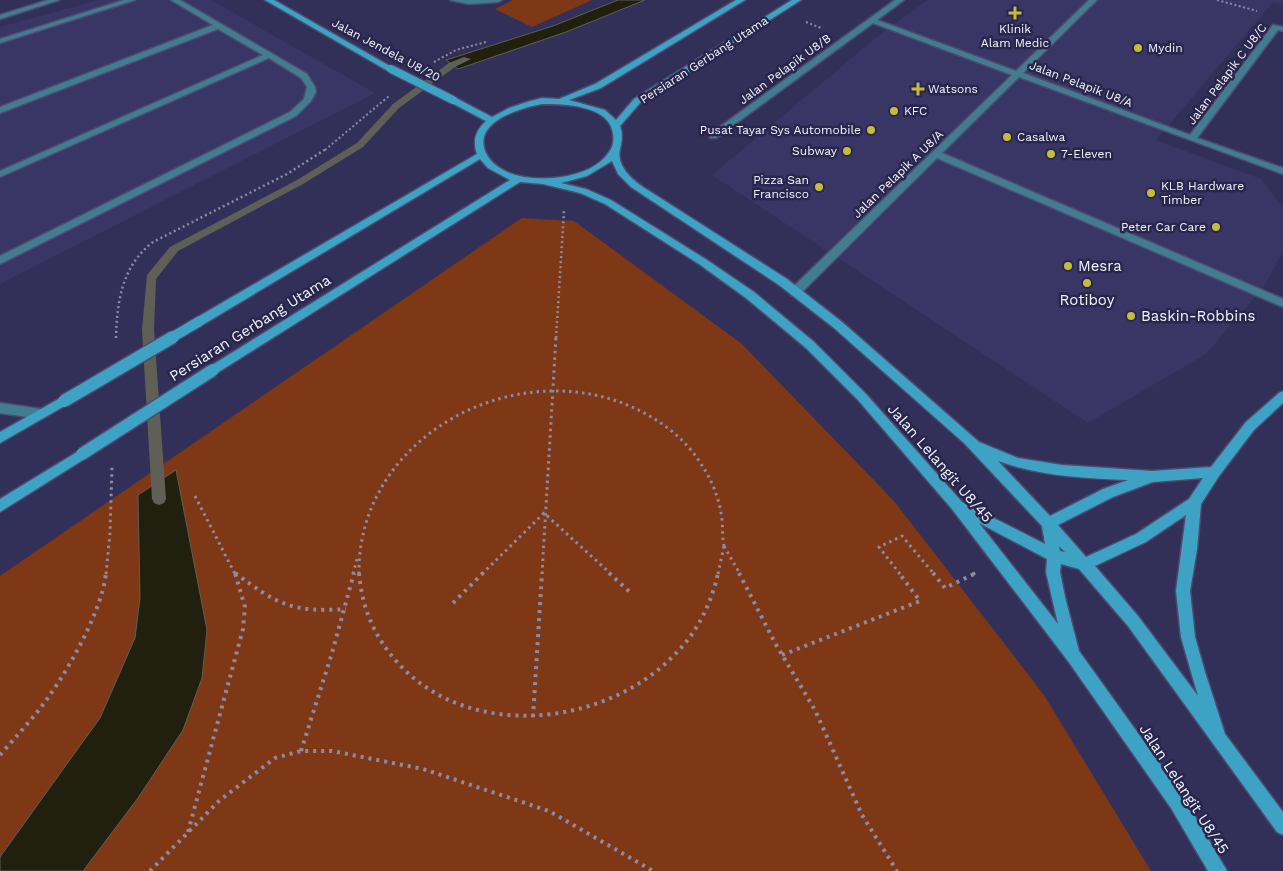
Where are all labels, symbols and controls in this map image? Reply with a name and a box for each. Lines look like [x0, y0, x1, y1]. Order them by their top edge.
marker: Klinik Alam Medic [1008, 6, 1022, 20]
street label: Persiaran Gerbang Utama [638, 13, 771, 107]
street label: Jalan Jendela U8/20 [330, 16, 442, 84]
street label: Jalan Pelapik C U8/C [1184, 21, 1270, 127]
place label: Klinik Alam Medic [981, 22, 1049, 50]
street label: Jalan Pelapik U8/B [736, 31, 834, 107]
place label: Mydin [1148, 41, 1183, 55]
marker: Mydin [1132, 42, 1144, 54]
street label: Jalan Pelapik U8/A [1028, 58, 1135, 110]
place label: Watsons [928, 82, 978, 96]
marker: Watsons [912, 83, 924, 95]
place label: KFC [904, 104, 927, 118]
marker: KFC [888, 105, 900, 117]
place label: Pusat Tayar Sys Automobile [700, 123, 861, 137]
marker: Pusat Tayar Sys Automobile [865, 124, 877, 136]
street label: Jalan Pelapik A U8/A [850, 127, 946, 221]
place label: Casalwa [1017, 130, 1066, 144]
marker: Casalwa [1001, 131, 1013, 143]
place label: Subway [792, 144, 838, 158]
marker: Subway [841, 145, 853, 157]
place label: 7-Eleven [1061, 147, 1112, 161]
marker: 7-Eleven [1045, 148, 1057, 160]
place label: Pizza San Francisco [753, 173, 809, 201]
place label: KLB Hardware Timber [1161, 179, 1244, 207]
marker: Pizza San Francisco [813, 181, 825, 193]
marker: KLB Hardware Timber [1145, 187, 1157, 199]
place label: Peter Car Care [1121, 220, 1206, 234]
marker: Peter Car Care [1210, 221, 1222, 233]
place label: Mesra [1078, 257, 1122, 275]
marker: Mesra [1062, 260, 1074, 272]
street label: Persiaran Gerbang Utama [166, 271, 334, 385]
marker: Rotiboy [1081, 277, 1093, 289]
place label: Rotiboy [1060, 291, 1115, 309]
place label: Baskin-Robbins [1141, 307, 1255, 325]
marker: Baskin-Robbins [1125, 310, 1137, 322]
street label: Jalan Lelangit U8/45 [884, 400, 996, 526]
street label: Jalan Lelangit U8/45 [1135, 721, 1233, 857]

